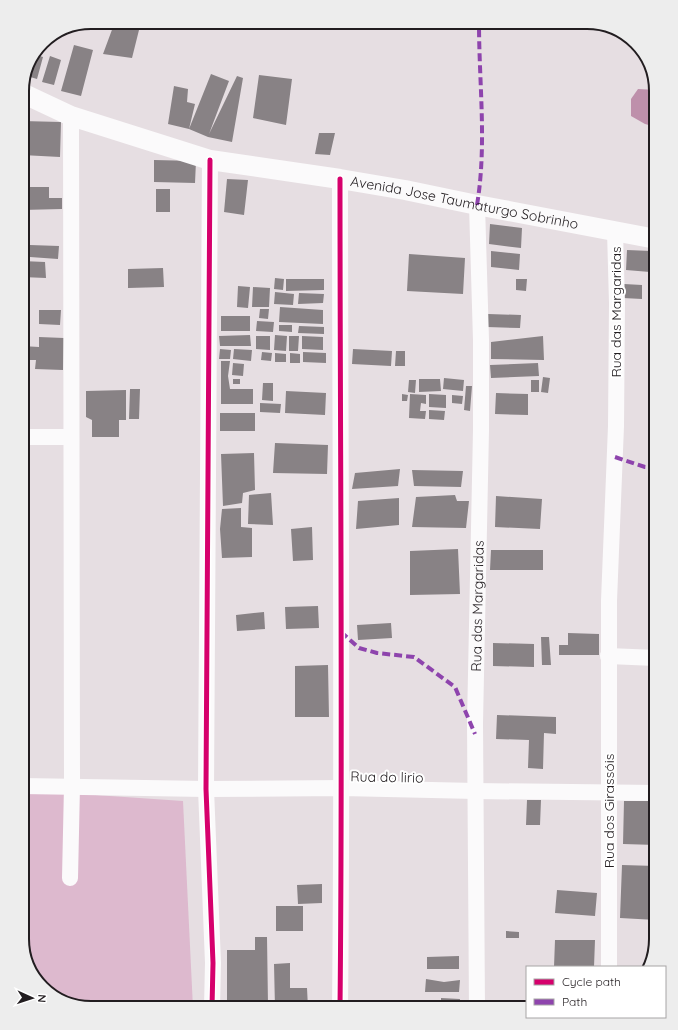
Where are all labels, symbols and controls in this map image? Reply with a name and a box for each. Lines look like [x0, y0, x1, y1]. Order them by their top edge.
street label: Avenida Jose Taumaturgo Sobrinho [349, 172, 580, 233]
street label: Rua das Margaridas [607, 246, 625, 378]
street label: Rua das Margaridas [467, 540, 488, 672]
street label: Rua dos Girassóis [600, 754, 618, 868]
street label: Rua do lirio [350, 767, 424, 787]
legend [526, 966, 666, 1018]
text: Cycle path [562, 974, 621, 989]
north arrow [12, 978, 52, 1018]
text: N [35, 994, 49, 1003]
text: Path [562, 994, 587, 1009]

